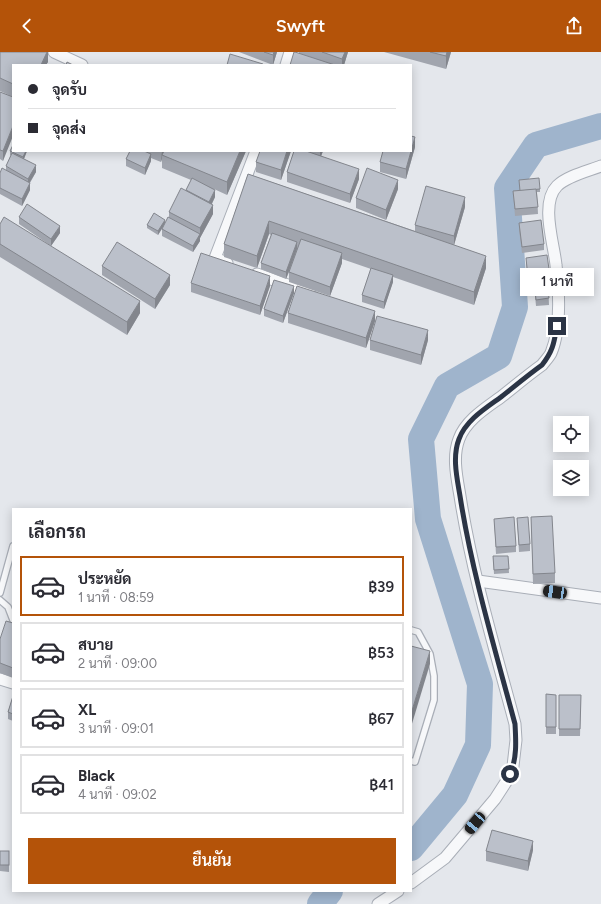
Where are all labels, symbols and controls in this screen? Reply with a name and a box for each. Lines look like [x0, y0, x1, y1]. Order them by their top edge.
icon: back [16, 15, 38, 37]
text: Swyft [276, 15, 325, 37]
icon: share [563, 15, 585, 37]
text: จุดรับ [52, 81, 87, 99]
text: จุดส่ง [52, 120, 86, 138]
callout: 1 นาที [520, 268, 594, 296]
text: 1 นาที [541, 274, 573, 289]
route end [548, 317, 566, 335]
map controls [553, 416, 589, 496]
button: locate [553, 416, 589, 452]
button: layers [553, 460, 589, 496]
text: เลือกรถ [28, 521, 86, 543]
icon: car [30, 568, 66, 604]
text: ประหยัด [78, 570, 131, 588]
text: ฿39 [368, 578, 394, 596]
car [542, 584, 568, 600]
text: 1 นาที · 08:59 [78, 590, 154, 605]
icon: car [30, 634, 66, 670]
text: สบาย [78, 636, 113, 654]
text: ฿53 [368, 644, 394, 662]
text: 2 นาที · 09:00 [78, 656, 157, 671]
icon: car [30, 700, 66, 736]
text: XL [78, 701, 96, 719]
text: ฿67 [368, 710, 394, 728]
text: 3 นาที · 09:01 [78, 721, 154, 736]
route start [501, 765, 519, 783]
icon: car [30, 766, 66, 802]
text: Black [78, 767, 115, 785]
text: ฿41 [369, 776, 394, 794]
text: 4 นาที · 09:02 [78, 787, 157, 802]
car [463, 810, 487, 836]
button: ยืนยัน [28, 838, 396, 884]

